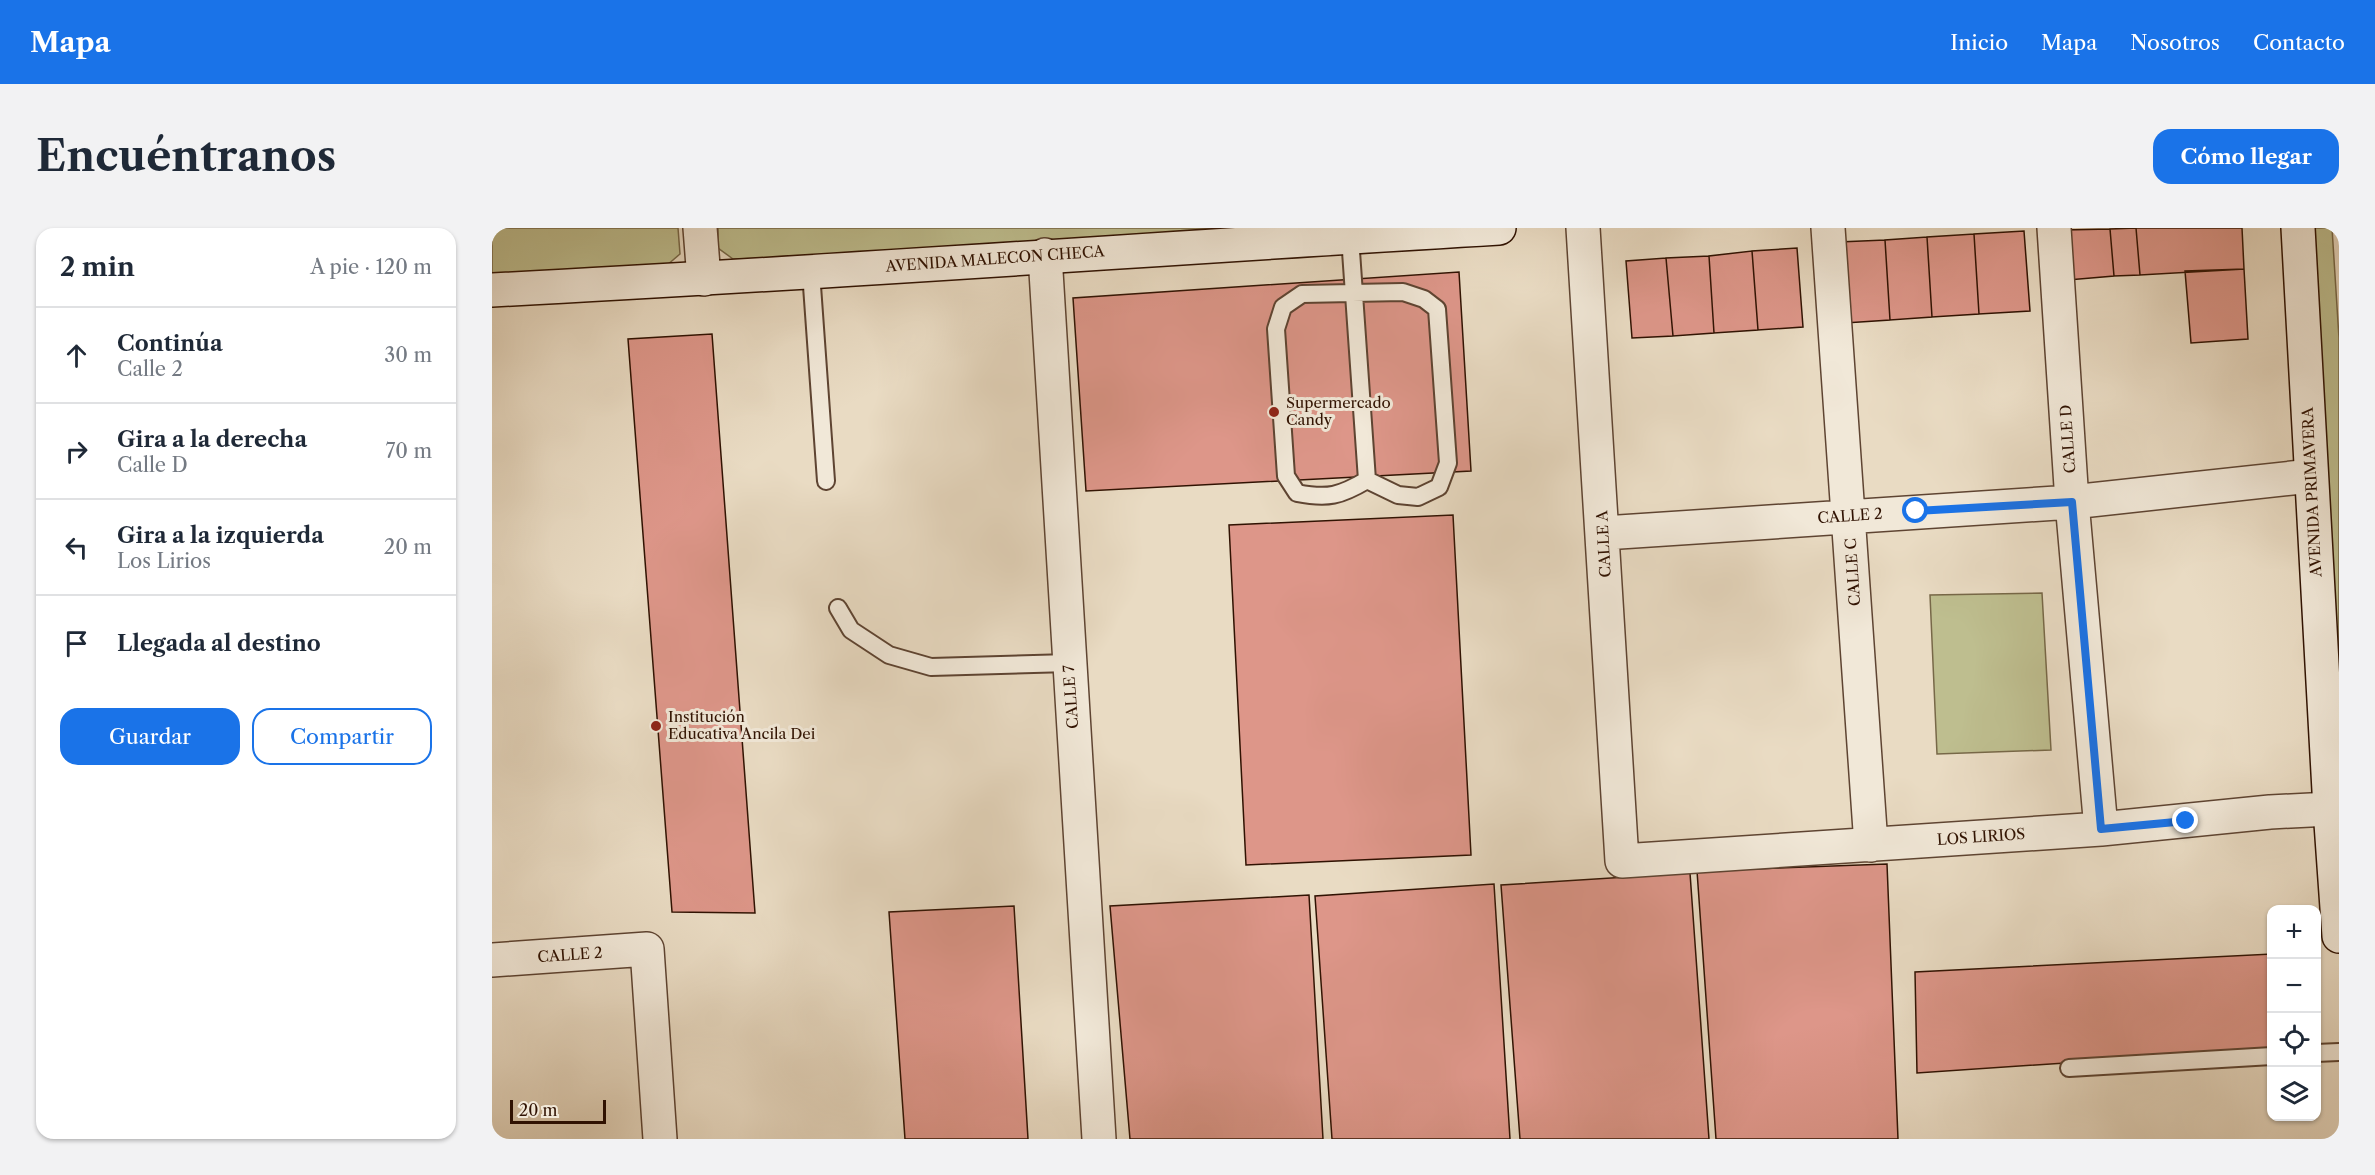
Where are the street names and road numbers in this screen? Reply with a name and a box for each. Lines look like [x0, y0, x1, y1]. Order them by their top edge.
street label: AVENIDA MALECON CHECA [884, 241, 1106, 276]
street label: CALLE D [2056, 404, 2079, 474]
street label: AVENIDA PRIMAVERA [2298, 406, 2325, 578]
street label: CALLE 2 [1817, 504, 1883, 527]
street label: CALLE A [1592, 509, 1615, 578]
street label: CALLE C [1841, 537, 1864, 607]
street label: CALLE 7 [1059, 664, 1082, 730]
street label: LOS LIRIOS [1936, 824, 2026, 849]
street label: CALLE 2 [537, 943, 603, 966]

